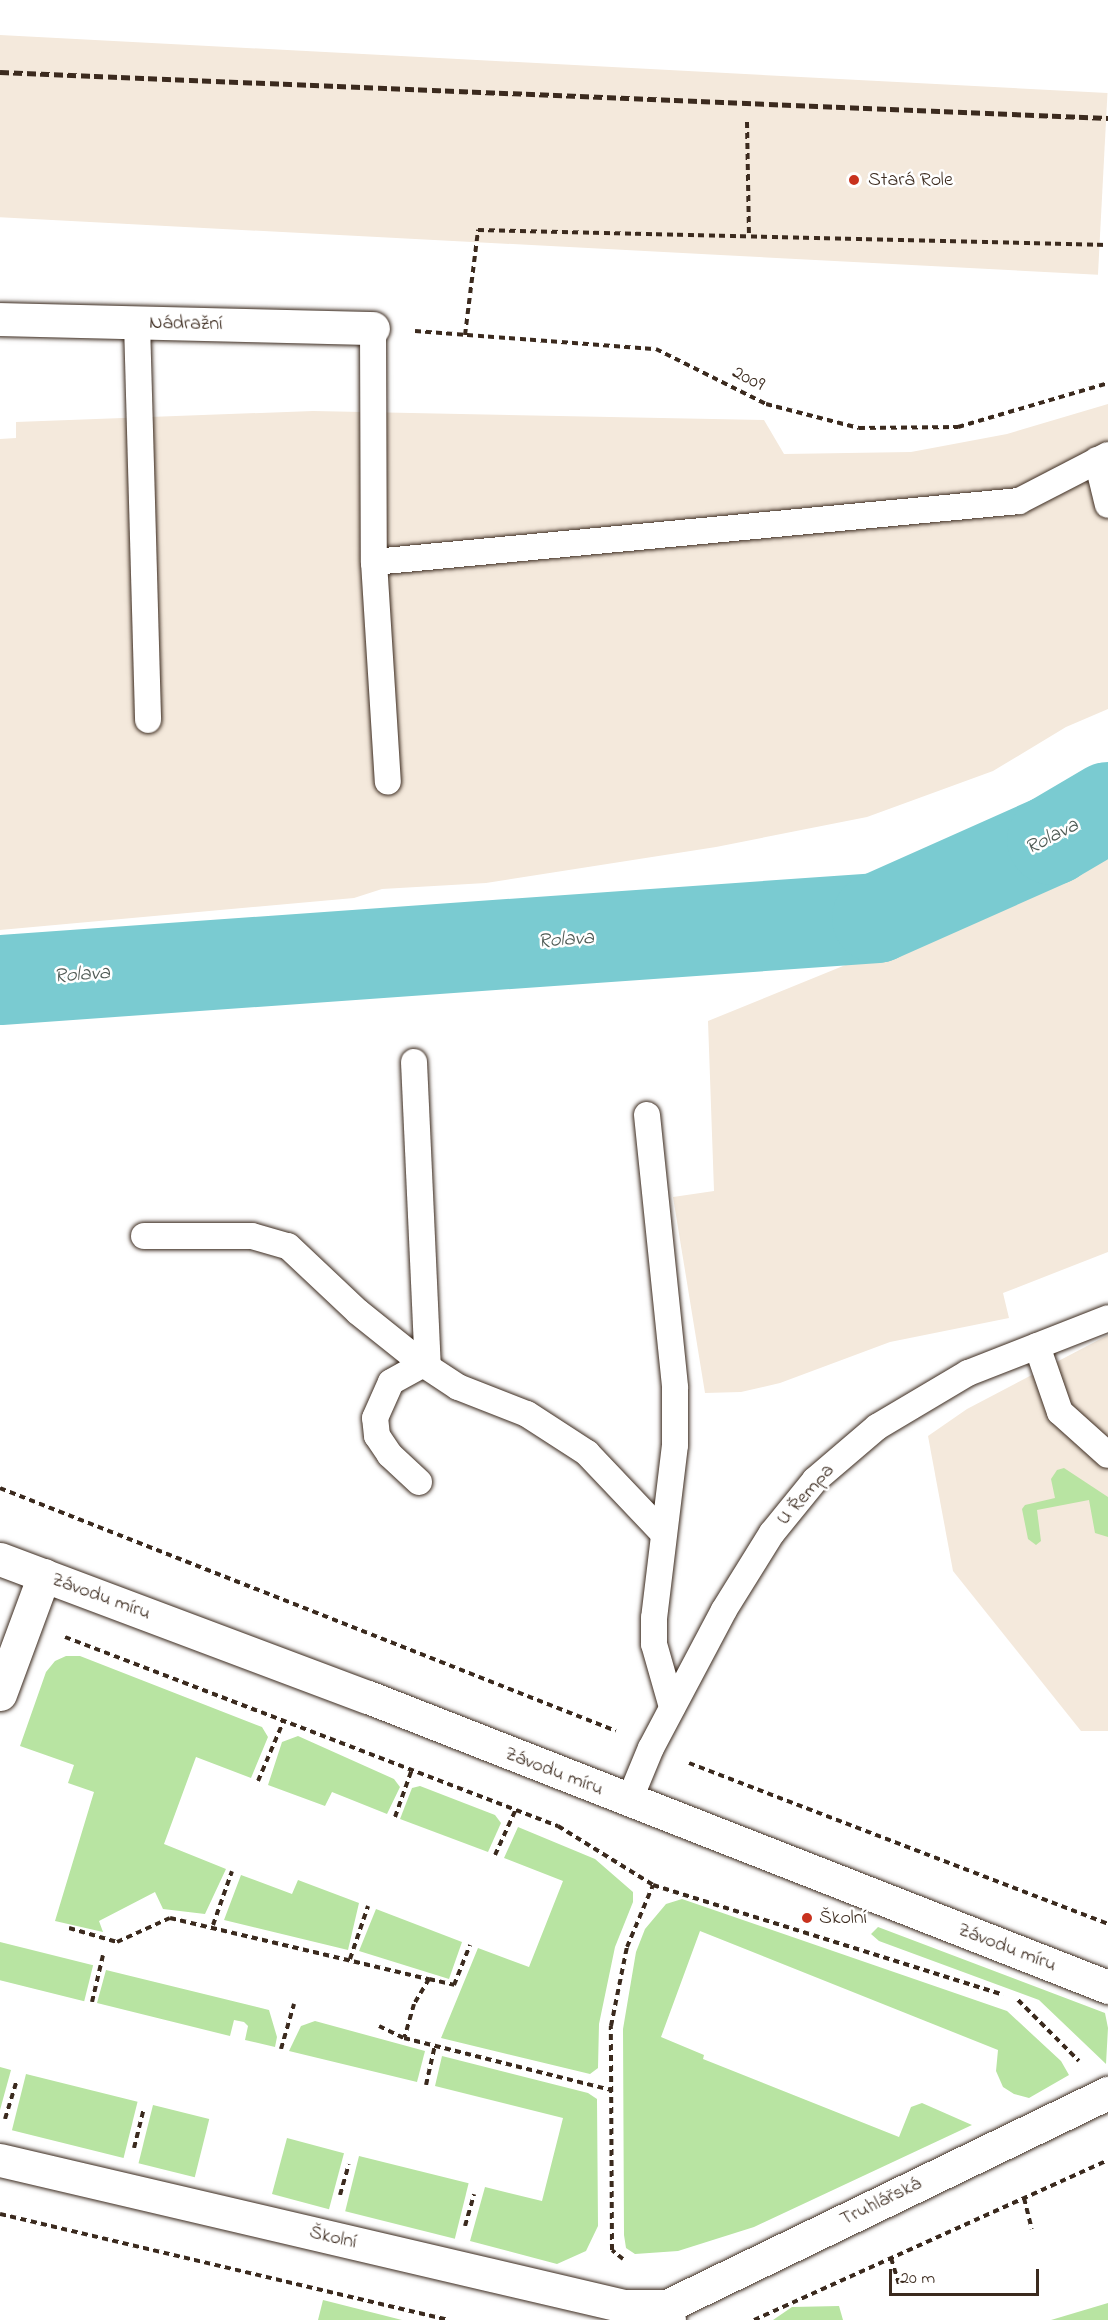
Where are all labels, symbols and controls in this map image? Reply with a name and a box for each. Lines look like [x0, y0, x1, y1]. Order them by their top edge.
place label: Stará Role [868, 168, 953, 192]
marker: Stará Role [845, 171, 863, 189]
street label: Nádražní [149, 311, 223, 337]
street label: 2009 [728, 361, 768, 397]
water label: Rolava [1021, 813, 1083, 861]
water label: Rolava [537, 925, 595, 955]
water label: Rolava [53, 960, 111, 990]
street label: U Řempa [772, 1459, 840, 1531]
street label: Závodu míru [48, 1568, 154, 1626]
street label: Závodu míru [501, 1742, 607, 1802]
place label: Školní [819, 1906, 867, 1930]
marker: Školní [800, 1911, 814, 1925]
street label: Závodu míru [954, 1918, 1060, 1978]
street label: Truhlářská [837, 2172, 925, 2232]
street label: Školní [307, 2221, 359, 2255]
scale bar [892, 2257, 1042, 2295]
text: 20 m [900, 2266, 935, 2292]

